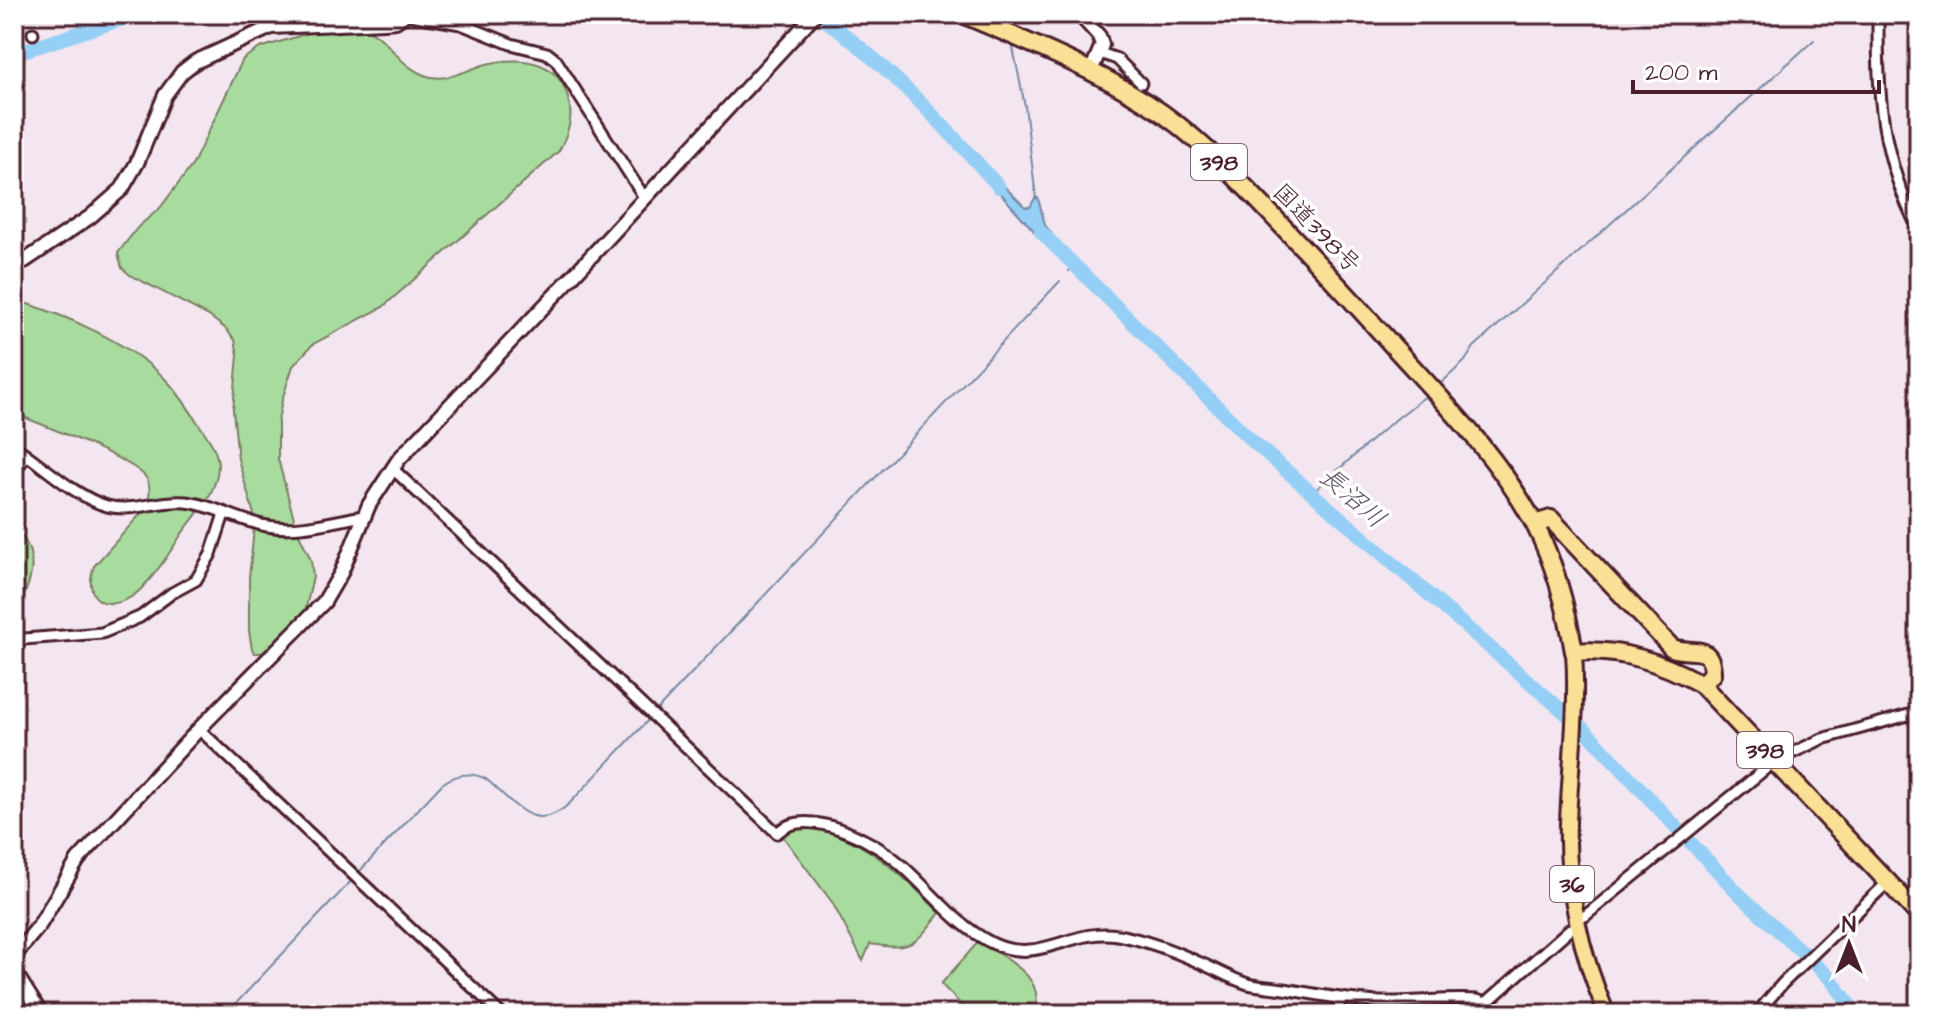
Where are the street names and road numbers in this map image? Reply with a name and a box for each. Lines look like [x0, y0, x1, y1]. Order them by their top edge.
road number: 398 [1191, 144, 1247, 180]
street label: 国道398号 [1265, 176, 1368, 281]
road number: 398 [1737, 732, 1793, 768]
road number: 36 [1550, 866, 1594, 902]

